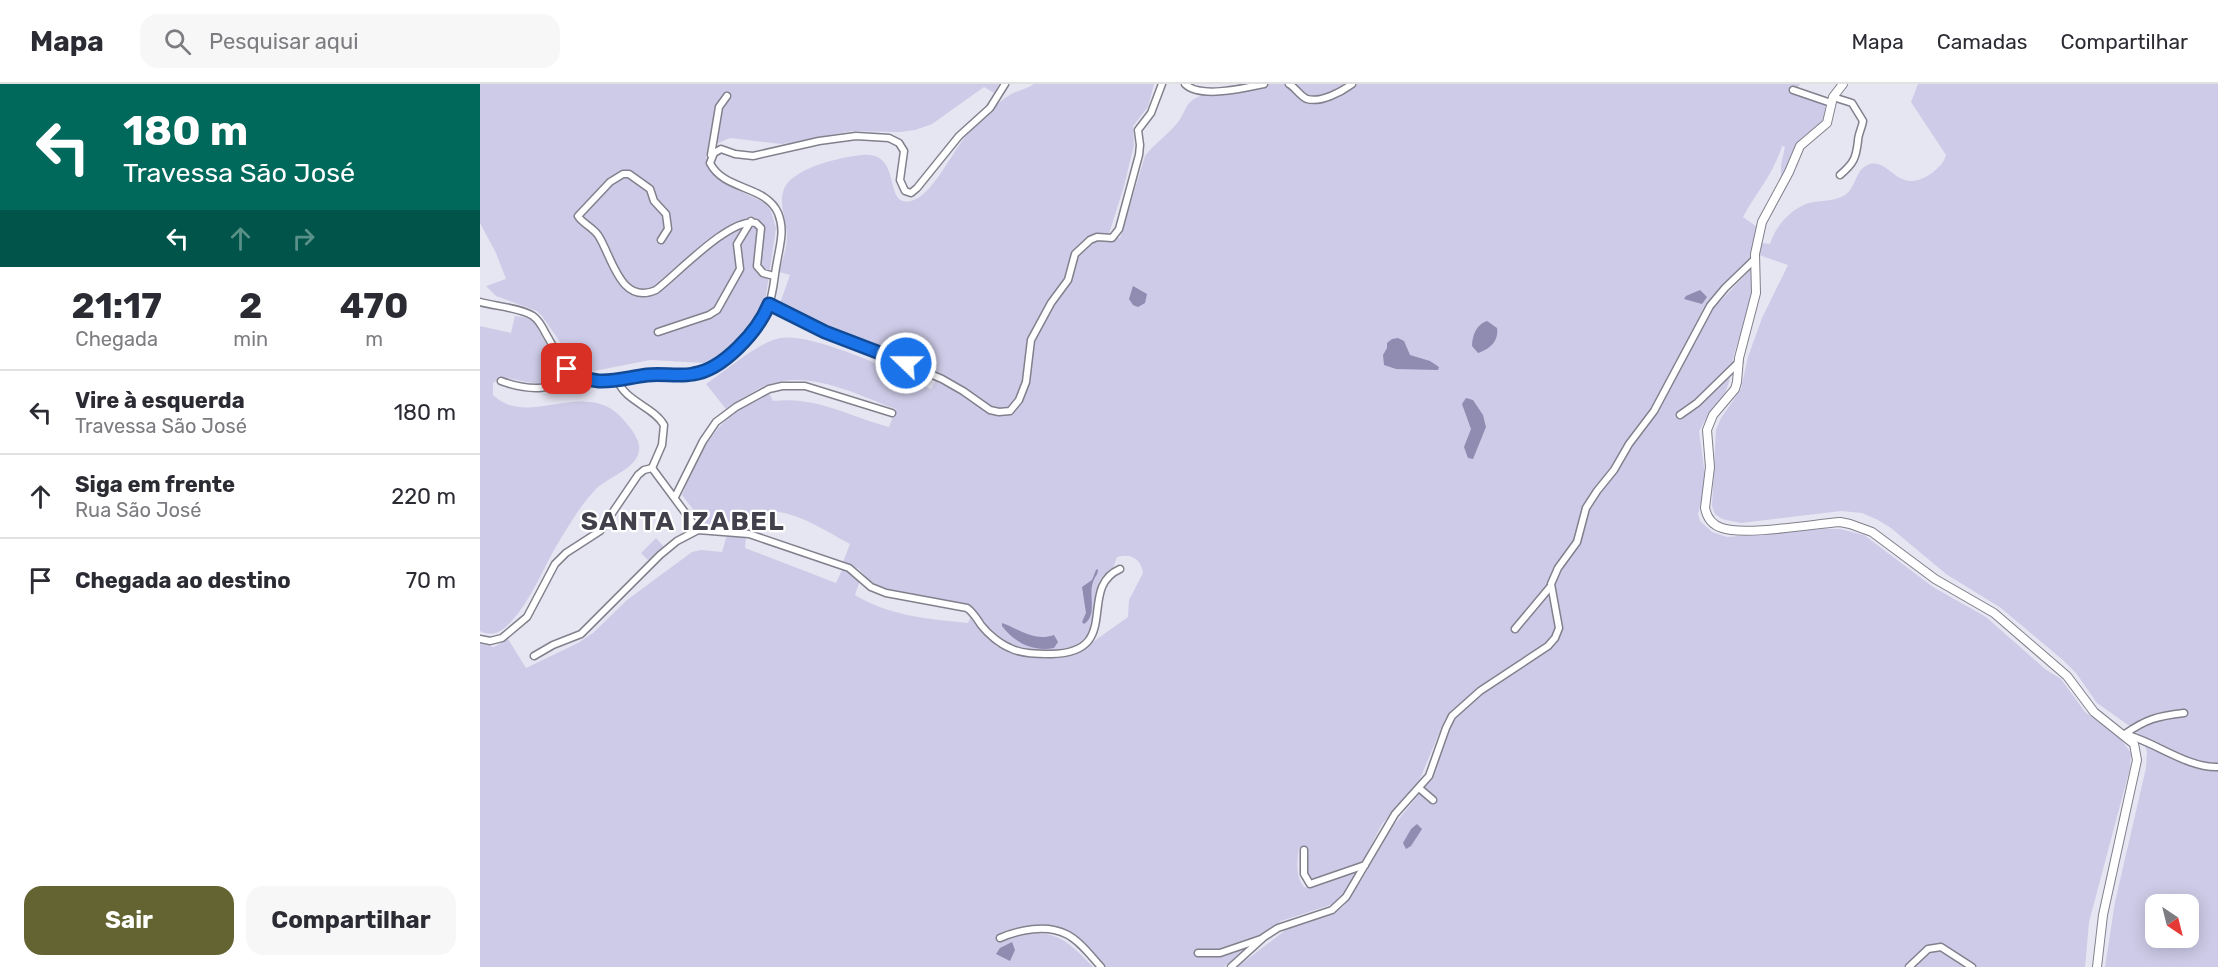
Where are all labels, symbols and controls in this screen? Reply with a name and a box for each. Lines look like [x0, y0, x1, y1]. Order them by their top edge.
search box [140, 14, 560, 68]
text: Mapa [30, 25, 104, 58]
icon: search [161, 25, 194, 58]
text: Pesquisar aqui [209, 28, 359, 55]
text: Mapa [1851, 29, 1904, 54]
text: Camadas [1937, 29, 2027, 54]
text: Compartilhar [2060, 29, 2188, 54]
text: 180 m [123, 106, 248, 156]
icon: left [24, 108, 102, 186]
text: Travessa São José [123, 157, 355, 189]
icon: left [161, 222, 194, 255]
icon: ahead [224, 222, 257, 255]
icon: right [287, 222, 320, 255]
text: 21:17 [72, 284, 162, 327]
text: 2 [239, 284, 262, 327]
text: 470 [340, 284, 408, 327]
text: Chegada [75, 327, 158, 351]
text: min [233, 327, 268, 351]
text: m [365, 327, 383, 351]
position arrow [874, 331, 938, 395]
pin [541, 343, 592, 394]
icon: arrive [550, 352, 583, 385]
text: Vire à esquerda [75, 387, 245, 414]
icon: left [24, 396, 57, 429]
text: 180 m [394, 399, 456, 426]
text: Travessa São José [75, 414, 247, 438]
text: Siga em frente [75, 471, 235, 498]
icon: ahead [24, 480, 57, 513]
text: 220 m [391, 483, 456, 510]
text: Rua São José [75, 498, 202, 522]
district label: SANTA IZABEL [581, 506, 785, 537]
icon: arrive [24, 564, 57, 597]
text: Chegada ao destino [75, 567, 291, 594]
text: 70 m [406, 567, 456, 594]
button: Sair [24, 886, 234, 955]
button: Compartilhar [246, 886, 456, 955]
north arrow [2145, 894, 2199, 948]
map controls [2145, 894, 2199, 948]

